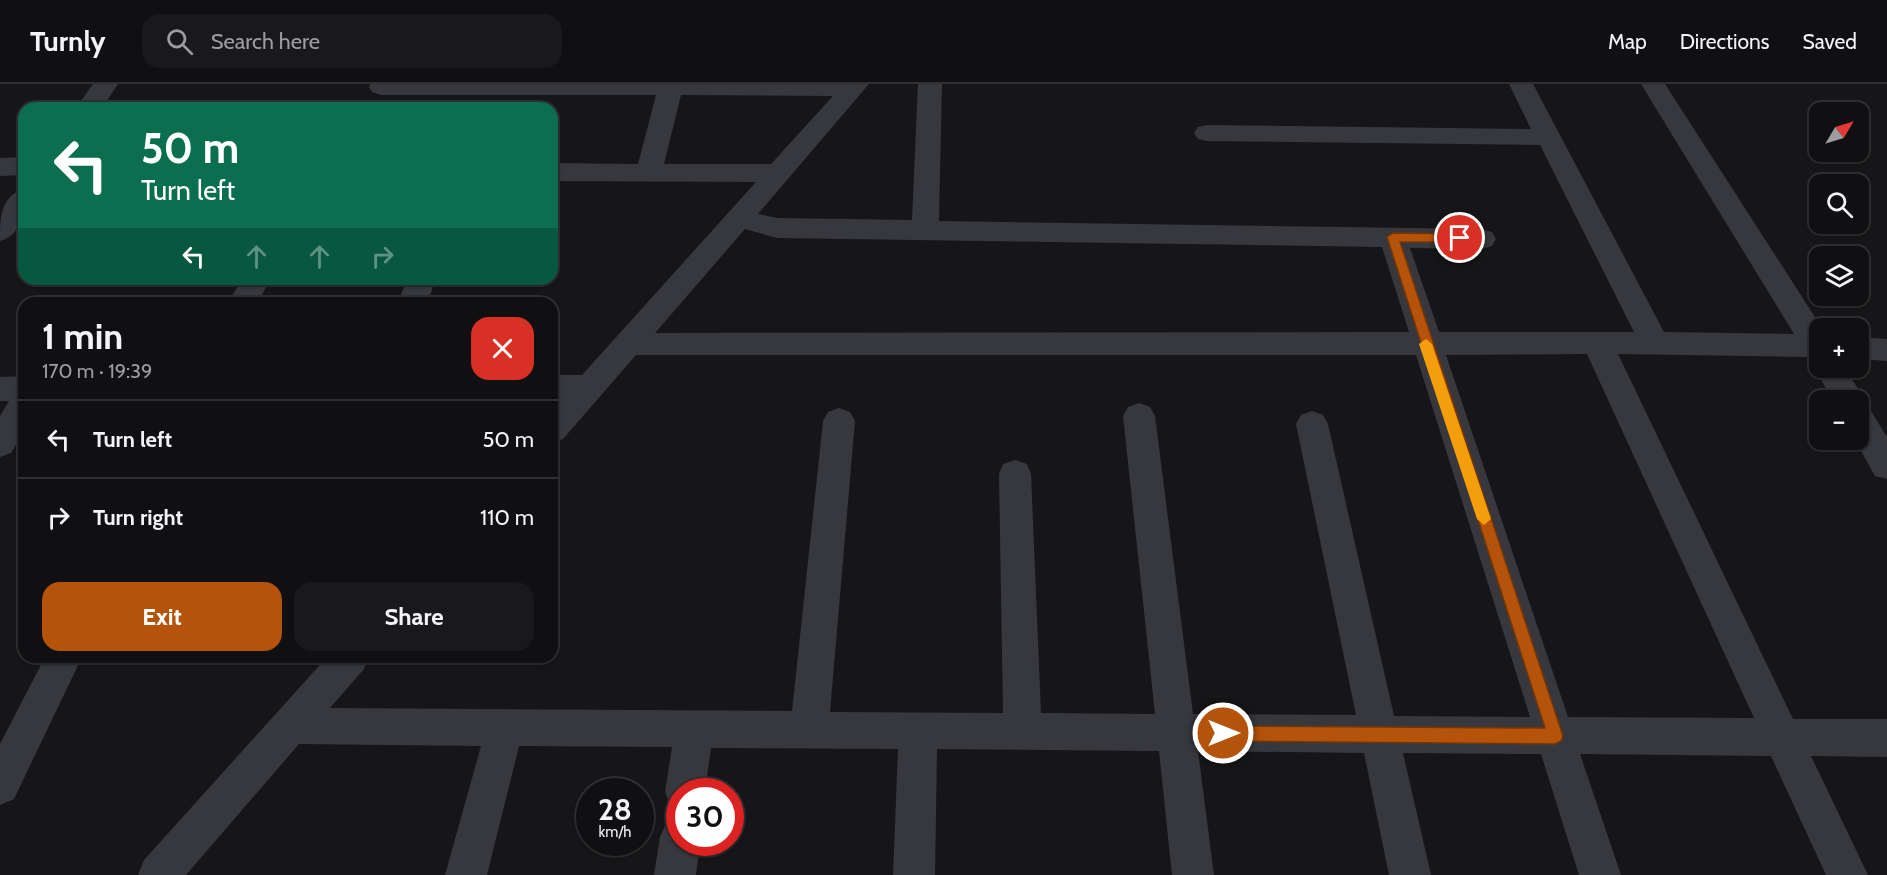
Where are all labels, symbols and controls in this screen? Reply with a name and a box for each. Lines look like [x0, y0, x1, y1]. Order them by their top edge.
search box [142, 14, 562, 68]
text: Turnly [30, 24, 106, 58]
icon: search [163, 25, 196, 58]
text: Search here [211, 28, 320, 55]
text: Map [1608, 29, 1647, 54]
text: Directions [1680, 29, 1769, 54]
text: Saved [1802, 29, 1857, 54]
north arrow [1809, 102, 1869, 162]
map controls [1809, 102, 1869, 450]
text: 50 m [141, 122, 239, 174]
icon: left [42, 126, 120, 204]
text: Turn left [141, 174, 235, 207]
button: search [1809, 174, 1869, 234]
pin [1434, 212, 1485, 263]
icon: arrive [1443, 221, 1476, 254]
icon: left [177, 240, 210, 273]
icon: ahead [240, 240, 273, 273]
icon: ahead [303, 240, 336, 273]
icon: right [366, 240, 399, 273]
button: layers [1809, 246, 1869, 306]
text: 1 min [42, 314, 123, 358]
button: close [471, 317, 534, 380]
button: + [1809, 318, 1869, 378]
text: 170 m · 19:39 [42, 359, 152, 383]
button: − [1809, 390, 1869, 450]
icon: left [42, 423, 75, 456]
text: Turn left [93, 426, 172, 453]
text: 50 m [482, 426, 534, 453]
icon: right [42, 501, 75, 534]
text: Turn right [93, 504, 183, 531]
text: 110 m [480, 504, 534, 531]
button: Exit [42, 582, 282, 651]
button: Share [294, 582, 534, 651]
position arrow [1191, 701, 1255, 765]
speed limit sign: 30 [666, 778, 744, 856]
text: 28 [598, 791, 632, 828]
text: km/h [599, 823, 631, 841]

